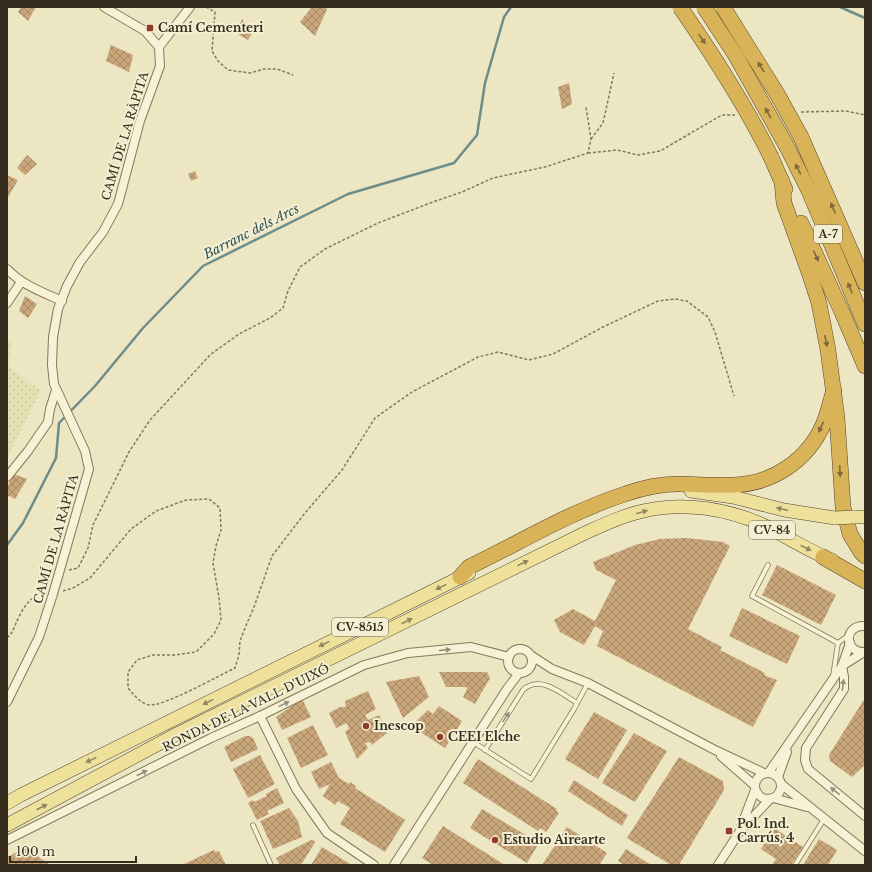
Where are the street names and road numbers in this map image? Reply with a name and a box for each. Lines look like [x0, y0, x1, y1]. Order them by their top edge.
street label: CAMÍ DE LA RÀPITA [97, 69, 151, 202]
road number: A-7 [814, 225, 842, 243]
street label: CAMÍ DE LA RÀPITA [29, 471, 81, 605]
road number: CV-84 [749, 521, 795, 539]
road number: CV-8515 [332, 618, 388, 636]
street label: RONDA DE LA VALL D'UIXÓ [159, 660, 332, 755]

